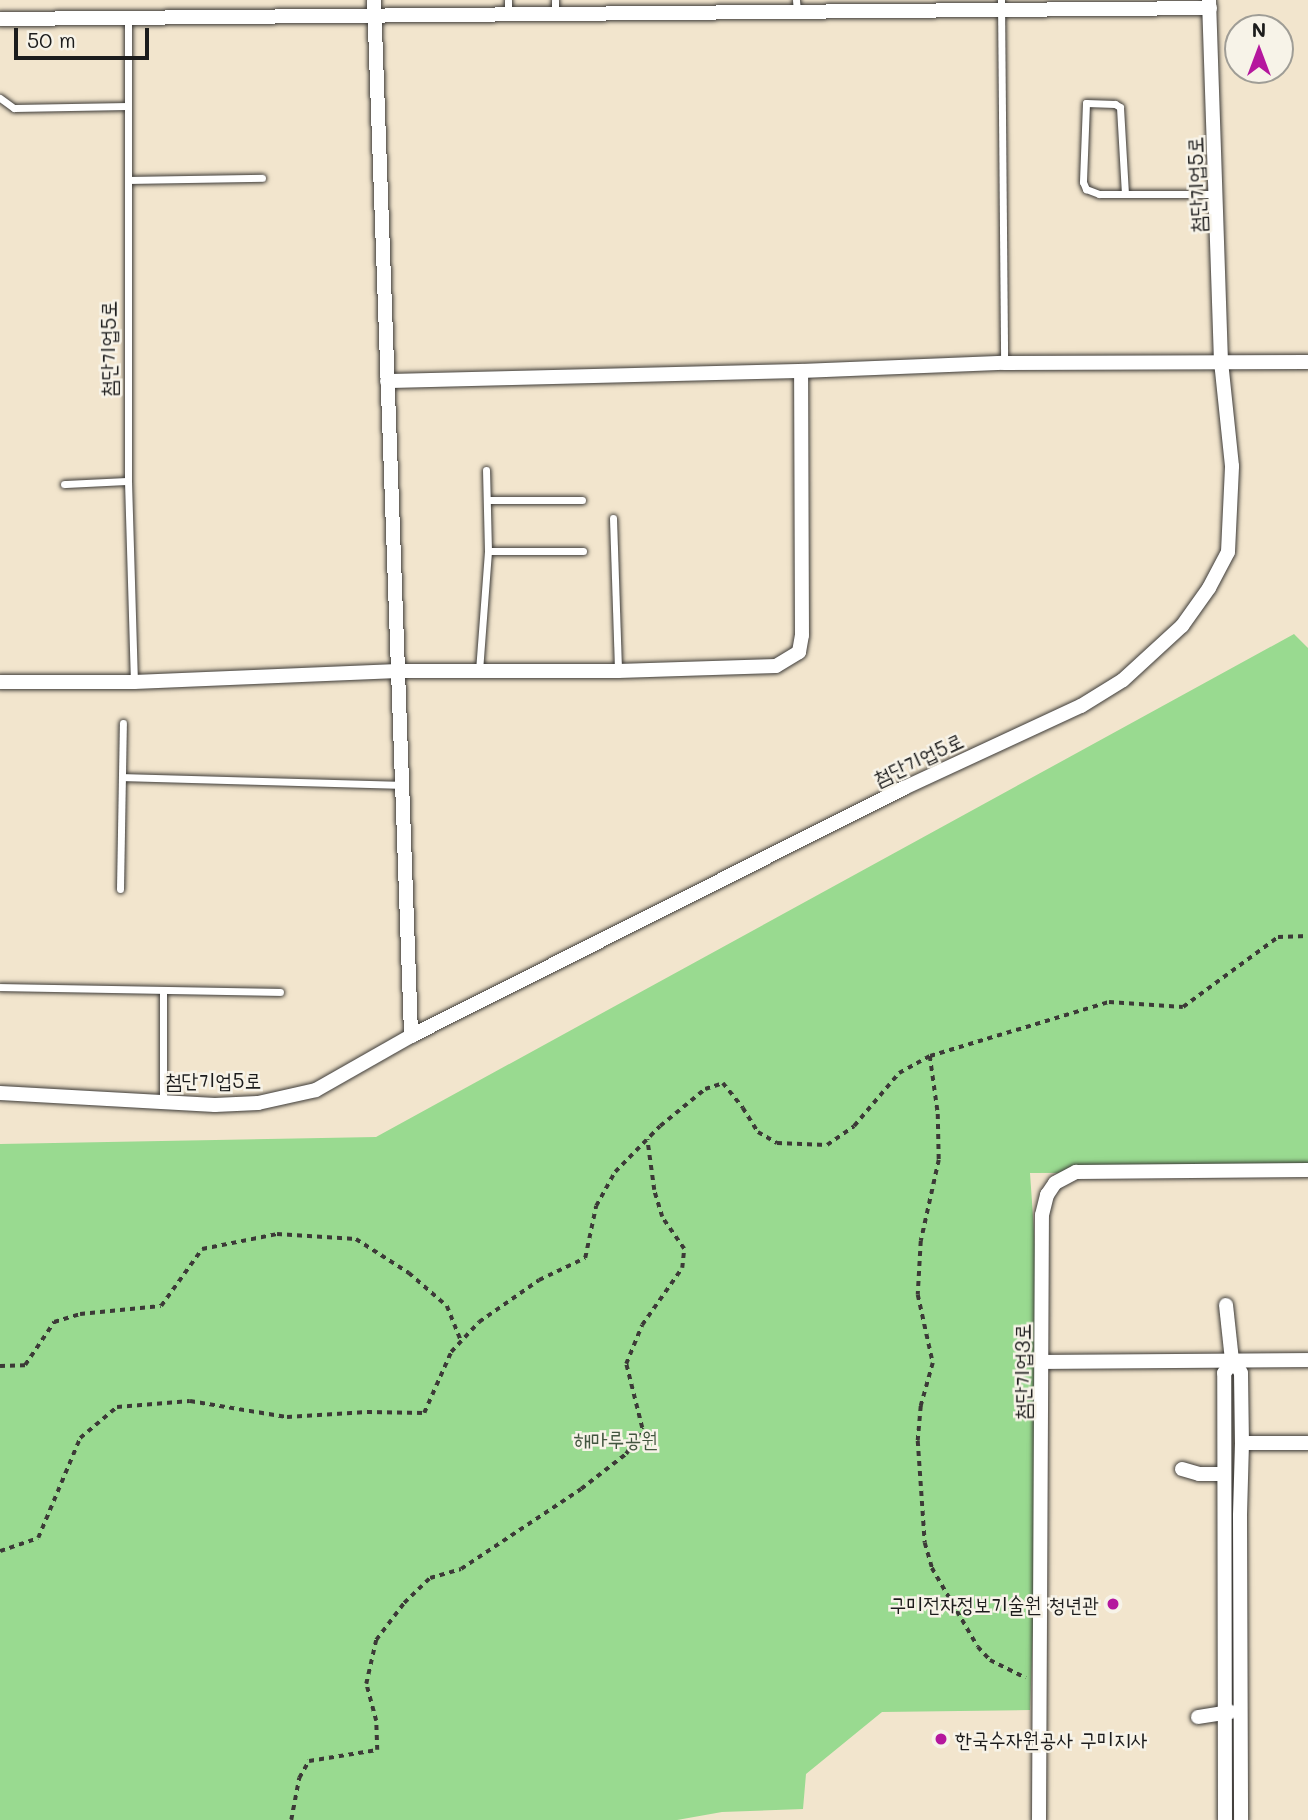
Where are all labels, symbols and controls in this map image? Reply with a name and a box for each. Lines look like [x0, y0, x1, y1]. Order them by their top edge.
scale bar [18, 14, 152, 58]
north arrow [1224, 14, 1294, 84]
text: N [1252, 17, 1266, 42]
text: 50 m [27, 26, 76, 53]
street label: 첨단기업5로 [1182, 136, 1210, 234]
street label: 첨단기업5로 [95, 301, 121, 397]
street label: 첨단기업5로 [869, 727, 967, 791]
street label: 첨단기업5로 [165, 1067, 261, 1093]
street label: 첨단기업3로 [1009, 1324, 1035, 1420]
park label: 해마루공원 [574, 1426, 658, 1452]
place label: 구미전자정보기술원 청년관 [889, 1591, 1099, 1617]
marker: 구미전자정보기술원 청년관 [1105, 1596, 1121, 1612]
place label: 한국수자원공사 구미지사 [955, 1726, 1148, 1752]
marker: 한국수자원공사 구미지사 [933, 1731, 949, 1747]

